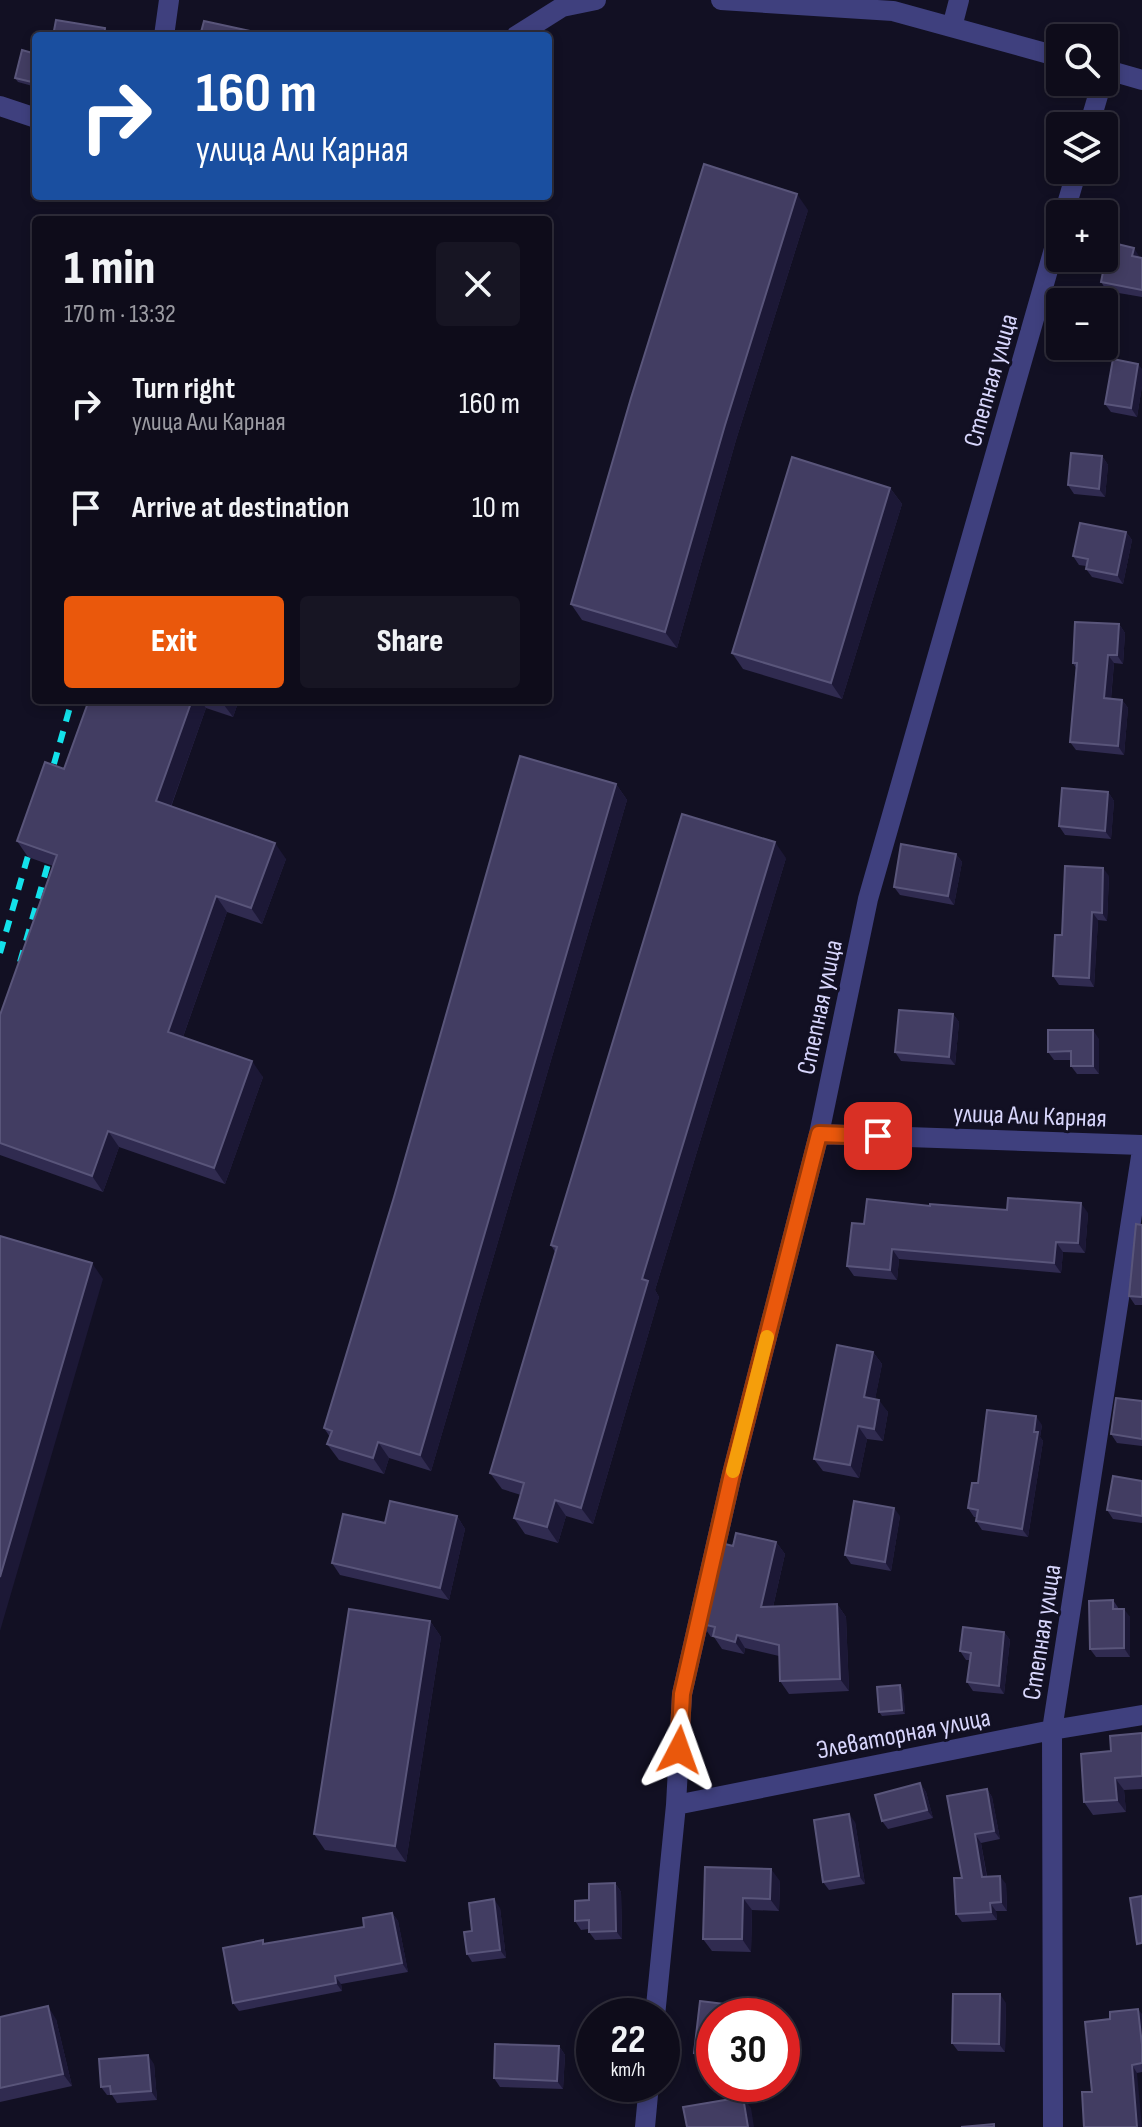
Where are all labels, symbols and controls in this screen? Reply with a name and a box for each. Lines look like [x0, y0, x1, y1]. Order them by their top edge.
map controls [1046, 24, 1118, 360]
button: search [1046, 24, 1118, 96]
text: 160 m [196, 61, 317, 128]
icon: right [64, 64, 168, 168]
button: layers [1046, 112, 1118, 184]
text: улица Али Карная [196, 129, 409, 172]
button: + [1046, 200, 1118, 272]
text: 1 min [64, 240, 155, 297]
button: close [436, 242, 520, 326]
button: − [1046, 288, 1118, 360]
text: 170 m · 13:32 [64, 299, 176, 330]
street label: Степная улица [958, 310, 1025, 450]
text: Turn right [132, 371, 235, 407]
icon: right [64, 382, 108, 426]
text: 160 m [459, 386, 520, 422]
text: улица Али Карная [132, 407, 286, 438]
icon: arrive [64, 486, 108, 530]
text: Arrive at destination [132, 490, 349, 526]
text: 10 m [472, 490, 520, 526]
button: Exit [64, 596, 284, 688]
button: Share [300, 596, 520, 688]
street label: Степная улица [791, 937, 850, 1077]
street label: улица Али Карная [953, 1098, 1107, 1135]
pin [844, 1102, 912, 1170]
icon: arrive [856, 1114, 900, 1158]
street label: Степная улица [1016, 1562, 1068, 1702]
street label: Элеваторная улица [814, 1702, 993, 1767]
position arrow [637, 1708, 721, 1792]
speed limit sign: 30 [696, 1998, 800, 2102]
text: 22 [610, 2016, 646, 2064]
text: km/h [611, 2058, 645, 2082]

